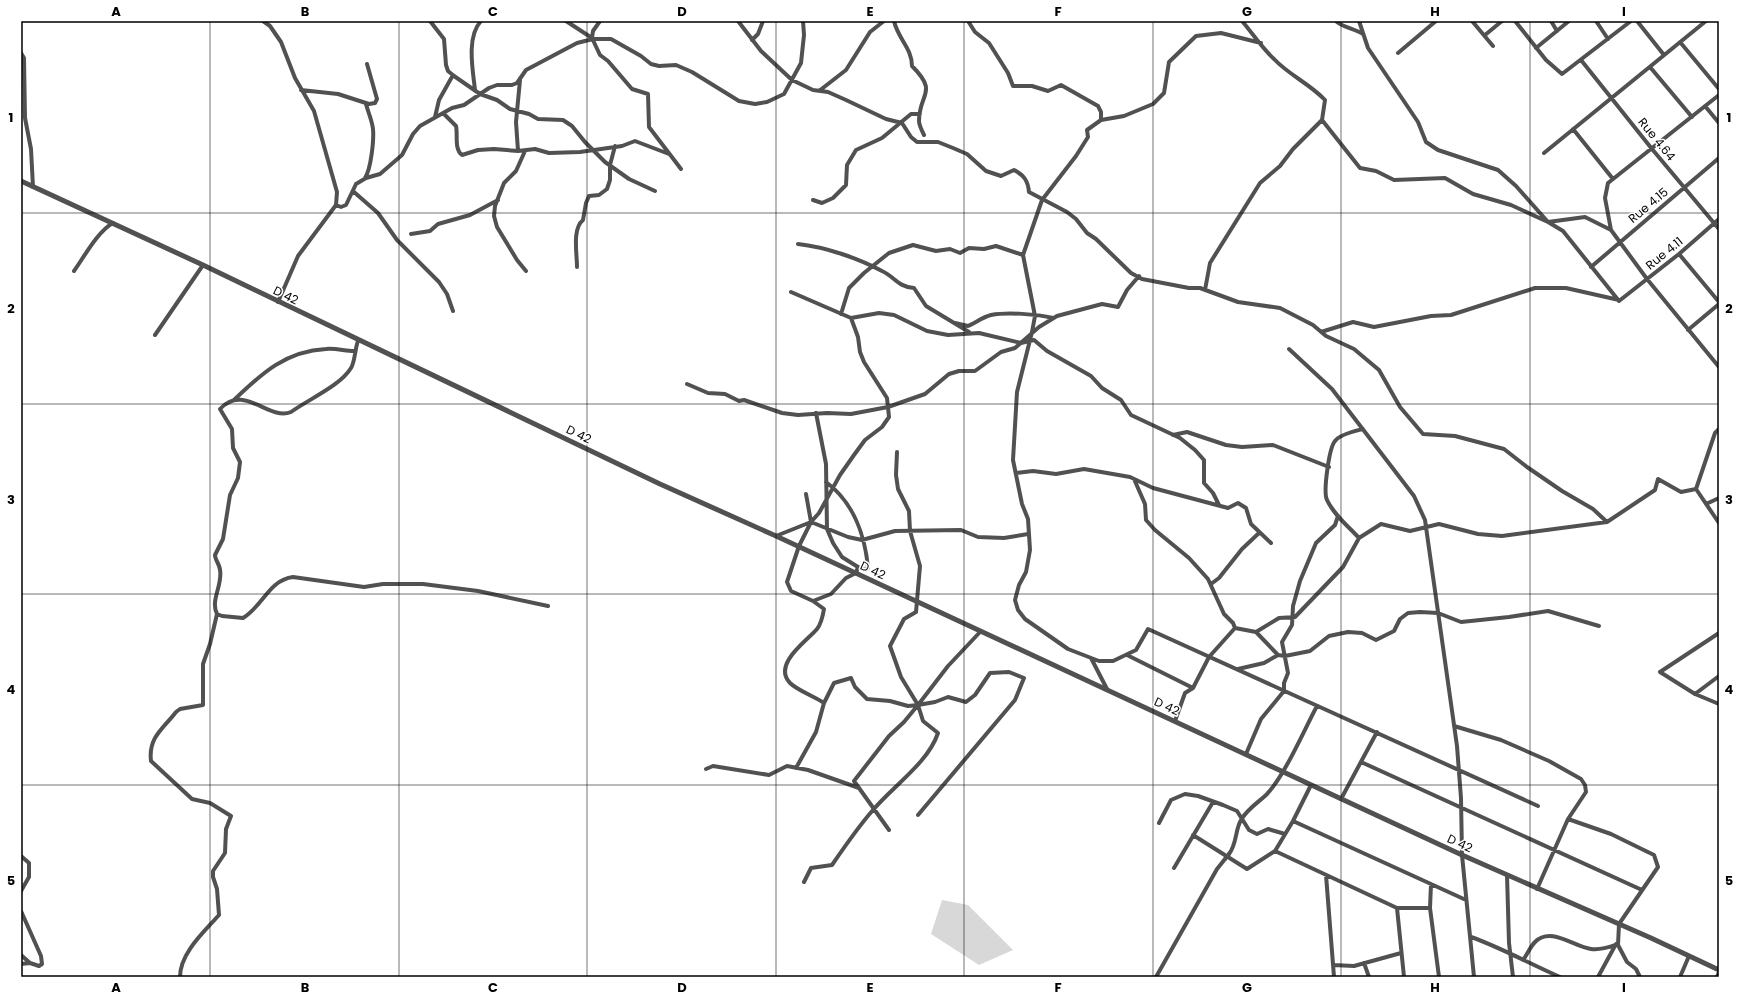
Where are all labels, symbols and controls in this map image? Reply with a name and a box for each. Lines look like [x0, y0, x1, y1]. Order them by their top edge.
text: A [111, 2, 121, 21]
text: B [301, 2, 310, 21]
text: C [488, 2, 498, 21]
text: D [677, 2, 687, 21]
text: E [866, 2, 874, 21]
text: F [1054, 2, 1062, 21]
text: G [1242, 2, 1252, 21]
text: H [1430, 2, 1440, 21]
text: I [1622, 2, 1626, 21]
text: 1 [9, 108, 13, 127]
text: 1 [1727, 108, 1731, 127]
street label: Rue 4.64 [1634, 114, 1680, 164]
street label: Rue 4.15 [1625, 183, 1671, 227]
street label: Rue 4.11 [1642, 233, 1686, 273]
street label: D 42 [271, 282, 302, 308]
text: 2 [7, 299, 15, 318]
text: 2 [1725, 299, 1733, 318]
street label: D 42 [564, 421, 595, 447]
text: 3 [7, 490, 15, 509]
text: 3 [1725, 490, 1733, 509]
street label: D 42 [858, 557, 889, 583]
text: 4 [7, 680, 16, 699]
text: 4 [1725, 680, 1734, 699]
street label: D 42 [1152, 693, 1183, 719]
street label: D 42 [1445, 830, 1476, 856]
text: 5 [7, 871, 15, 890]
text: 5 [1725, 871, 1733, 890]
text: A [111, 978, 121, 997]
text: B [301, 978, 310, 997]
text: C [488, 978, 498, 997]
text: D [677, 978, 687, 997]
text: E [866, 978, 874, 997]
text: F [1054, 978, 1062, 997]
text: G [1242, 978, 1252, 997]
text: H [1430, 978, 1440, 997]
text: I [1622, 978, 1626, 997]

